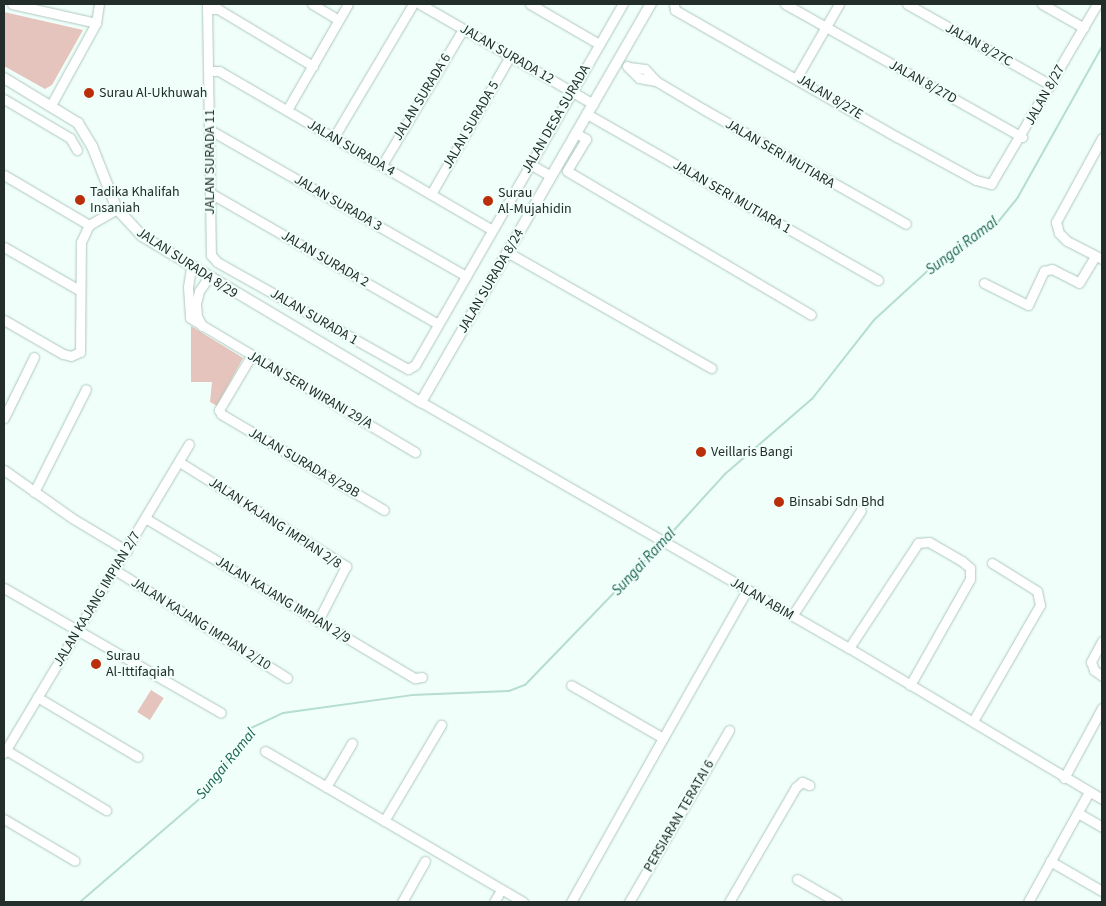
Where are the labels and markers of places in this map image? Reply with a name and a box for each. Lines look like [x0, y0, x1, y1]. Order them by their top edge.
place label: Surau Al-Ukhuwah [99, 85, 207, 101]
marker: Surau Al-Ukhuwah [83, 87, 95, 99]
place label: Tadika Khalifah Insaniah [90, 184, 180, 216]
place label: Surau Al-Mujahidin [498, 185, 572, 218]
marker: Tadika Khalifah Insaniah [74, 194, 86, 206]
marker: Surau Al-Mujahidin [482, 195, 494, 207]
place label: Veillaris Bangi [711, 444, 793, 460]
marker: Veillaris Bangi [695, 446, 707, 458]
place label: Binsabi Sdn Bhd [789, 494, 885, 510]
marker: Binsabi Sdn Bhd [773, 496, 785, 508]
place label: Surau Al-Ittifaqiah [106, 648, 175, 680]
marker: Surau Al-Ittifaqiah [90, 658, 102, 670]

